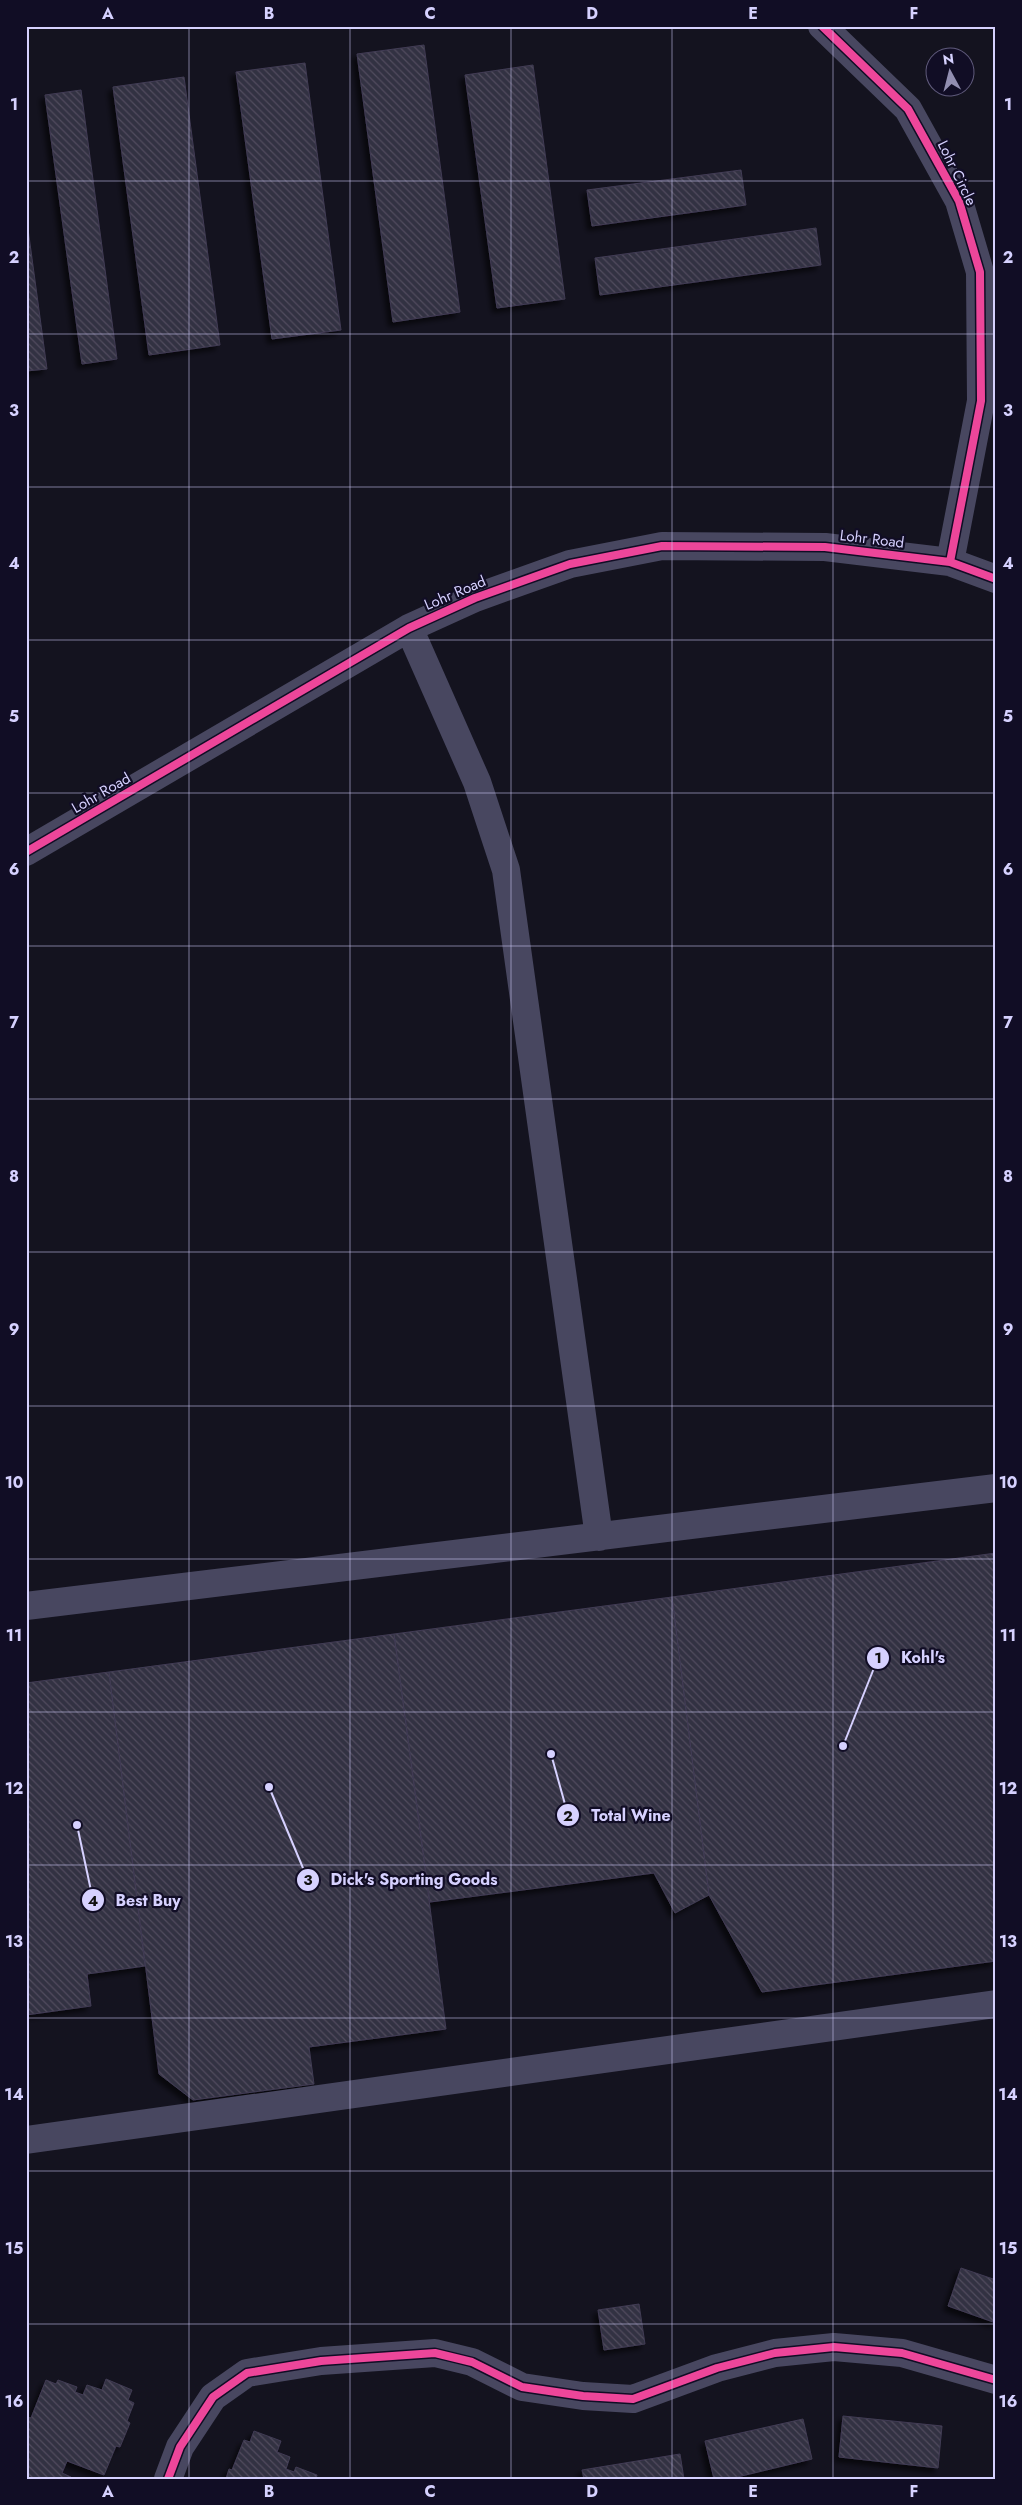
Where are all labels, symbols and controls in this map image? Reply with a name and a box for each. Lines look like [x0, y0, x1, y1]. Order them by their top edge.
text: A [101, 2, 114, 25]
text: B [264, 2, 274, 25]
text: C [424, 2, 436, 25]
text: D [586, 2, 598, 25]
text: E [748, 2, 758, 25]
text: F [910, 2, 918, 25]
north arrow [924, 48, 974, 98]
text: N [942, 48, 955, 70]
text: 1 [10, 93, 18, 116]
text: 1 [1004, 93, 1012, 116]
street label: Lohr Circle [932, 137, 982, 209]
text: 2 [9, 246, 19, 269]
text: 2 [1003, 246, 1013, 269]
text: 3 [9, 399, 19, 422]
text: 3 [1003, 399, 1013, 422]
street label: Lohr Road [838, 524, 906, 554]
text: 4 [8, 552, 20, 575]
text: 4 [1002, 552, 1014, 575]
street label: Lohr Road [421, 570, 489, 616]
text: 5 [9, 705, 19, 728]
text: 5 [1003, 705, 1013, 728]
street label: Lohr Road [67, 767, 135, 819]
text: 6 [9, 858, 19, 881]
text: 6 [1003, 858, 1013, 881]
text: 7 [9, 1011, 19, 1034]
text: 7 [1003, 1011, 1013, 1034]
text: 8 [9, 1165, 19, 1188]
text: 8 [1003, 1165, 1013, 1188]
text: 9 [9, 1318, 19, 1341]
text: 9 [1003, 1318, 1013, 1341]
text: 10 [5, 1471, 23, 1494]
text: 10 [999, 1471, 1017, 1494]
text: 11 [6, 1624, 22, 1647]
text: 11 [1000, 1624, 1016, 1647]
callout: Kohl's [865, 1642, 955, 1673]
text: Kohl's [901, 1646, 945, 1669]
text: 1 [874, 1647, 882, 1669]
text: 12 [5, 1777, 23, 1800]
text: 12 [999, 1777, 1017, 1800]
callout: Total Wine [556, 1800, 680, 1831]
text: Total Wine [591, 1804, 671, 1827]
text: 2 [563, 1805, 573, 1827]
callout: Dick's Sporting Goods [295, 1864, 507, 1895]
text: Dick's Sporting Goods [331, 1868, 497, 1891]
text: 3 [303, 1869, 313, 1891]
callout: Best Buy [81, 1885, 191, 1916]
text: Best Buy [115, 1889, 181, 1912]
text: 4 [88, 1890, 98, 1912]
text: 13 [5, 1930, 23, 1953]
text: 13 [999, 1930, 1017, 1953]
text: 14 [4, 2083, 24, 2106]
text: 14 [998, 2083, 1018, 2106]
text: 15 [5, 2237, 23, 2260]
text: 15 [999, 2237, 1017, 2260]
text: 16 [5, 2390, 23, 2413]
text: 16 [999, 2390, 1017, 2413]
text: A [101, 2480, 114, 2503]
text: B [264, 2480, 274, 2503]
text: C [424, 2480, 436, 2503]
text: D [586, 2480, 598, 2503]
text: E [748, 2480, 758, 2503]
text: F [910, 2480, 918, 2503]

